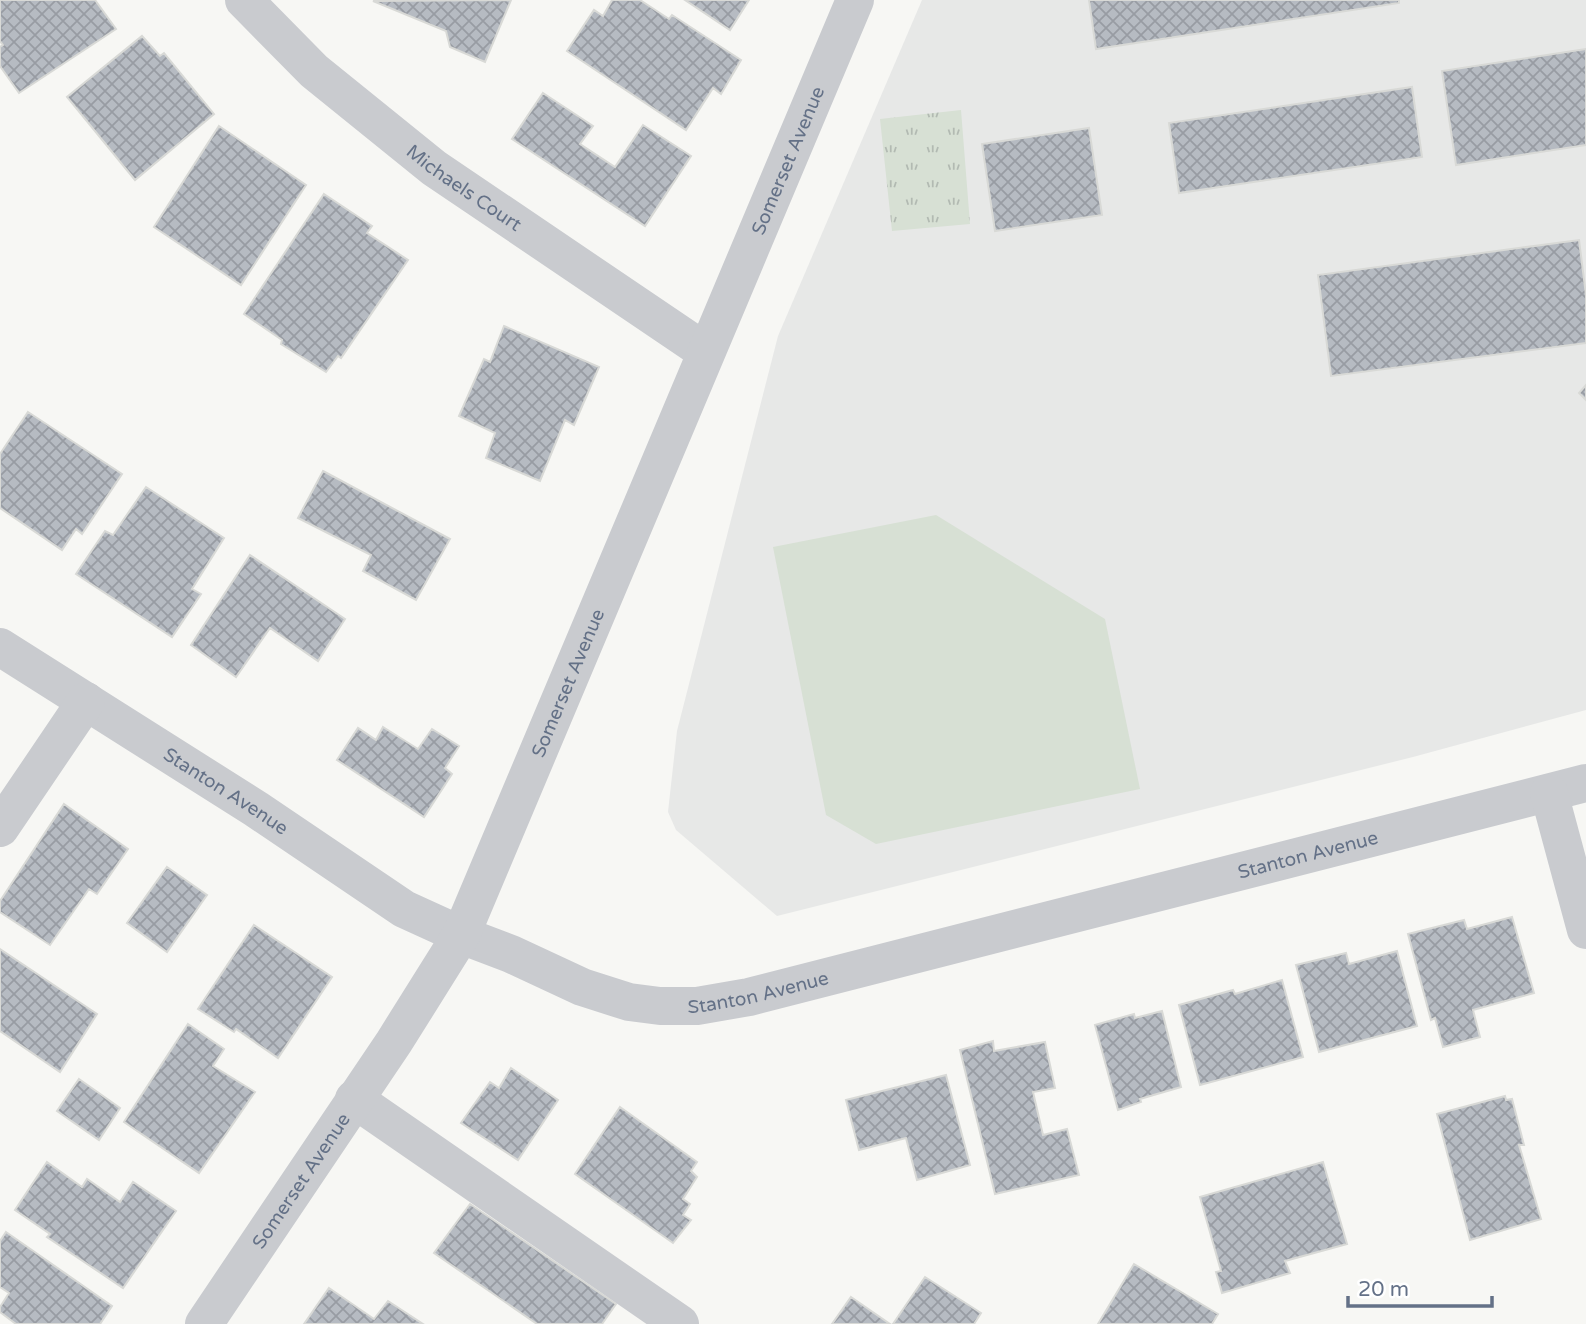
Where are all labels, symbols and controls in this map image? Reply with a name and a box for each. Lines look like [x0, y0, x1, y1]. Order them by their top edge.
street label: Somerset Avenue [747, 83, 829, 238]
street label: Michaels Court [402, 140, 526, 236]
street label: Somerset Avenue [527, 606, 609, 761]
street label: Stanton Avenue [159, 743, 292, 840]
street label: Stanton Avenue [1235, 827, 1380, 884]
street label: Stanton Avenue [687, 967, 831, 1018]
street label: Somerset Avenue [248, 1109, 355, 1253]
scale bar [1348, 1264, 1492, 1308]
text: 20 m [1358, 1277, 1409, 1302]

